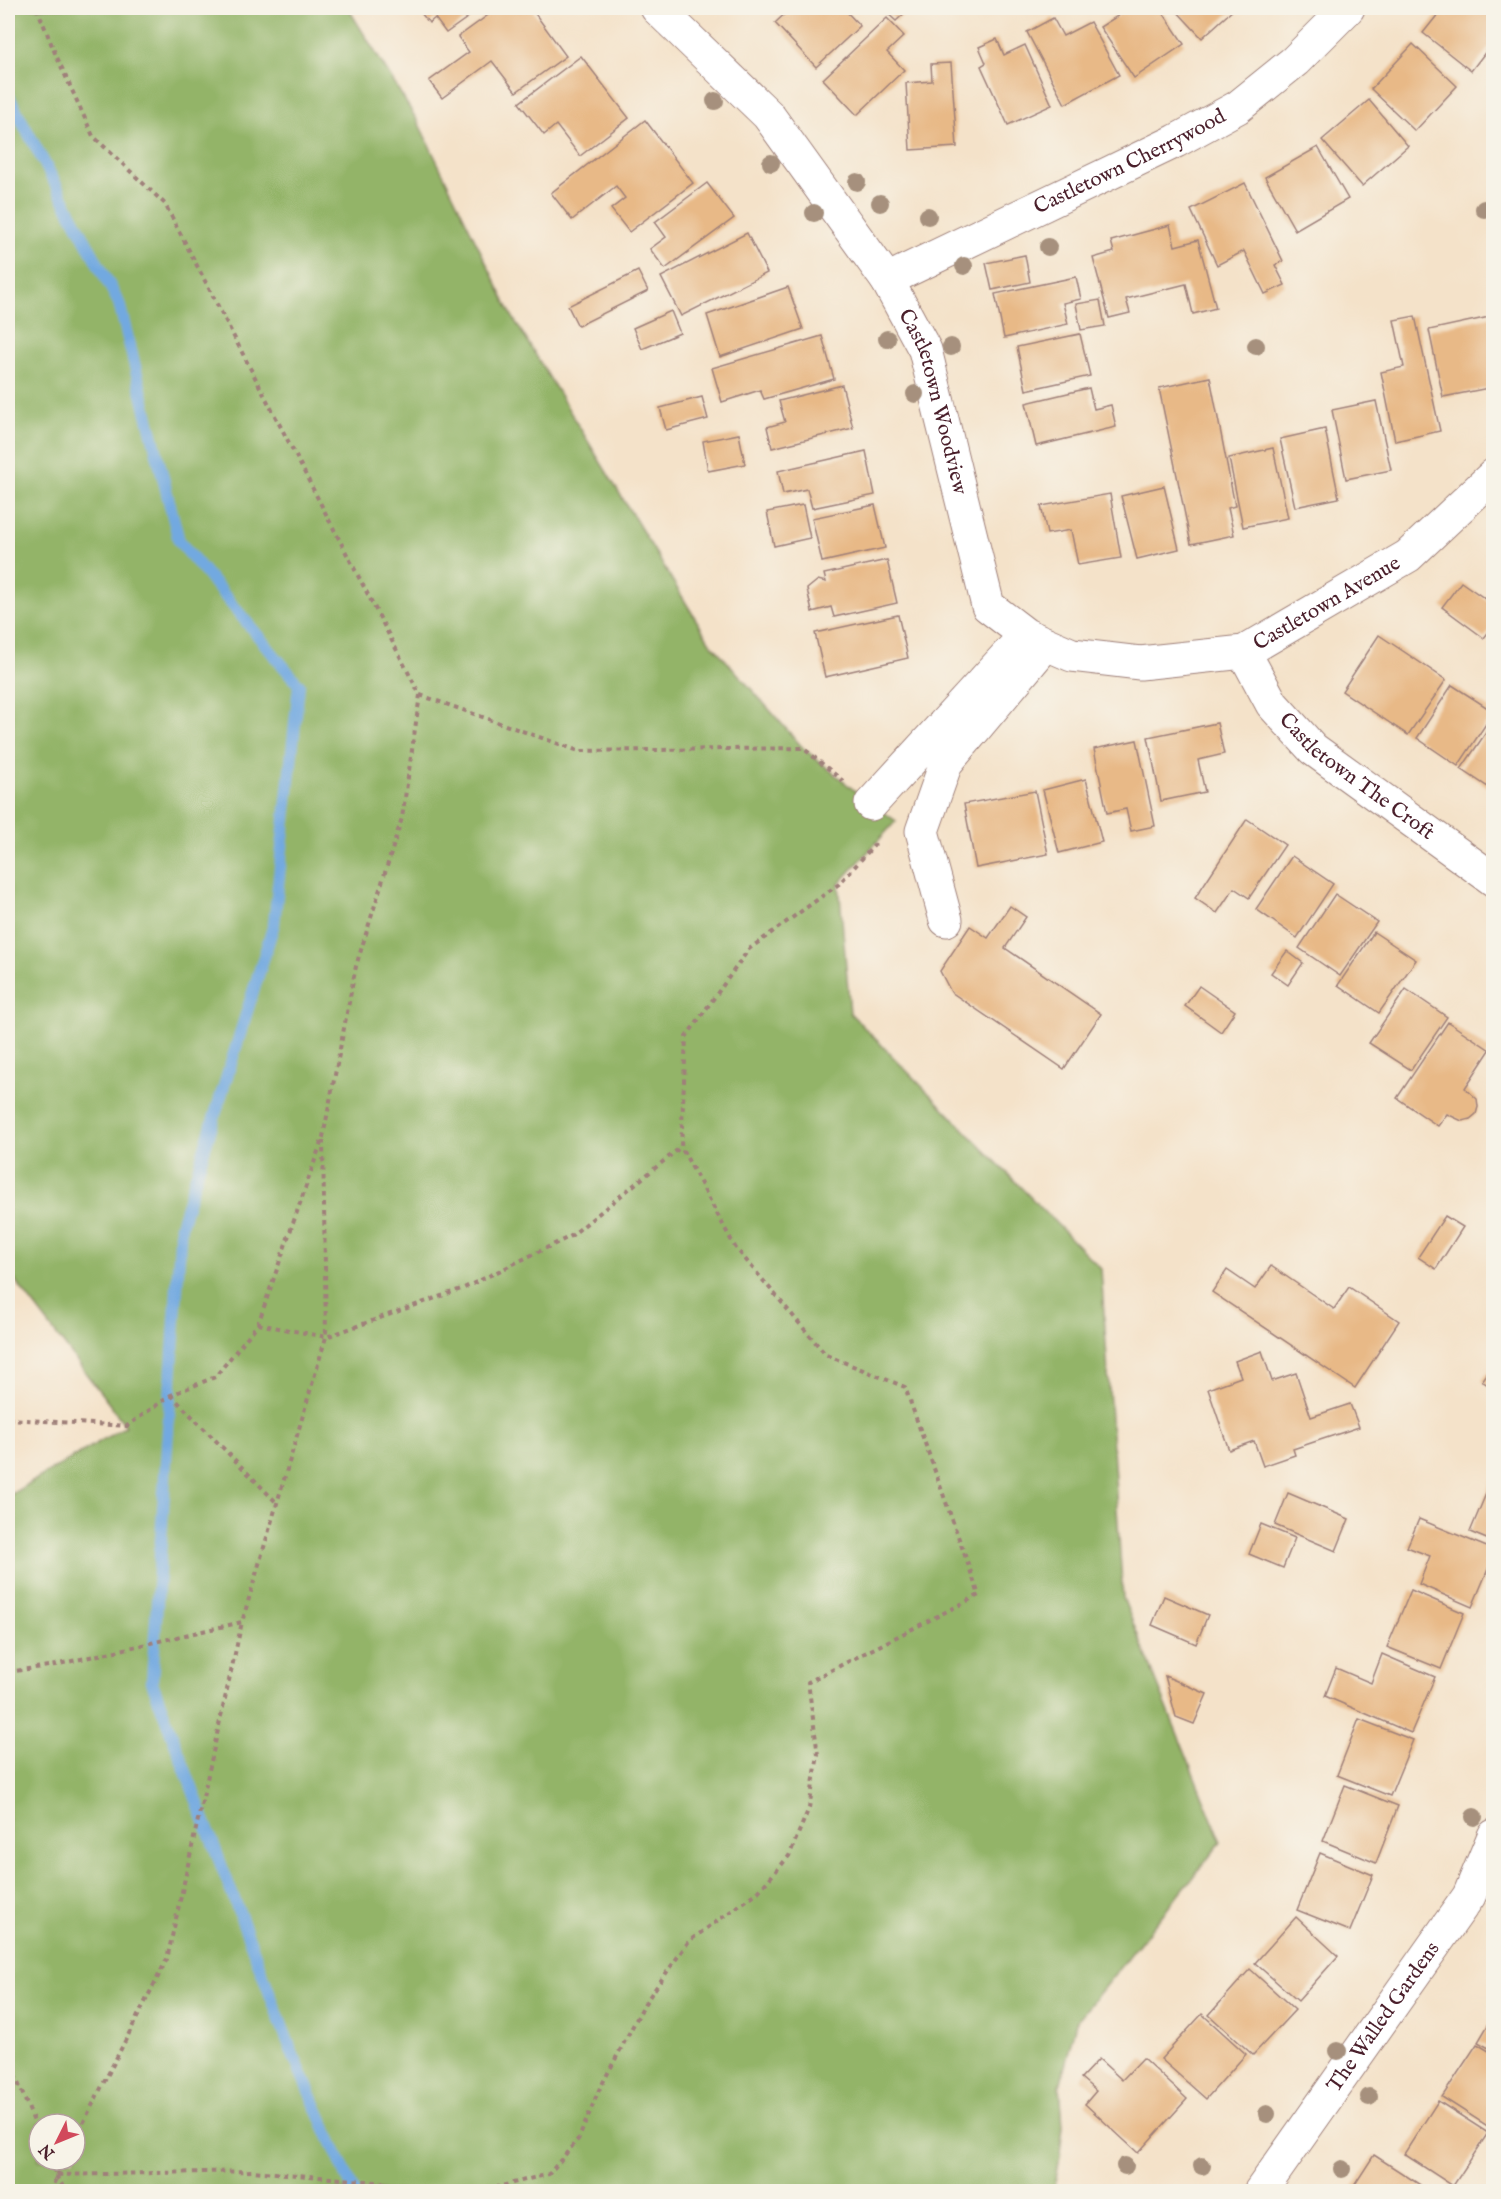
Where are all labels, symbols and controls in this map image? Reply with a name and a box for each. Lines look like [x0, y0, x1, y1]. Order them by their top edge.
street label: Castletown Cherrywood [1029, 102, 1231, 221]
street label: Castletown Woodview [892, 304, 974, 498]
street label: Castletown Avenue [1248, 550, 1406, 657]
street label: Castletown The Croft [1273, 707, 1440, 846]
street label: The Walled Gardens [1321, 1937, 1446, 2098]
north arrow [27, 2112, 87, 2172]
text: N [35, 2139, 60, 2163]

